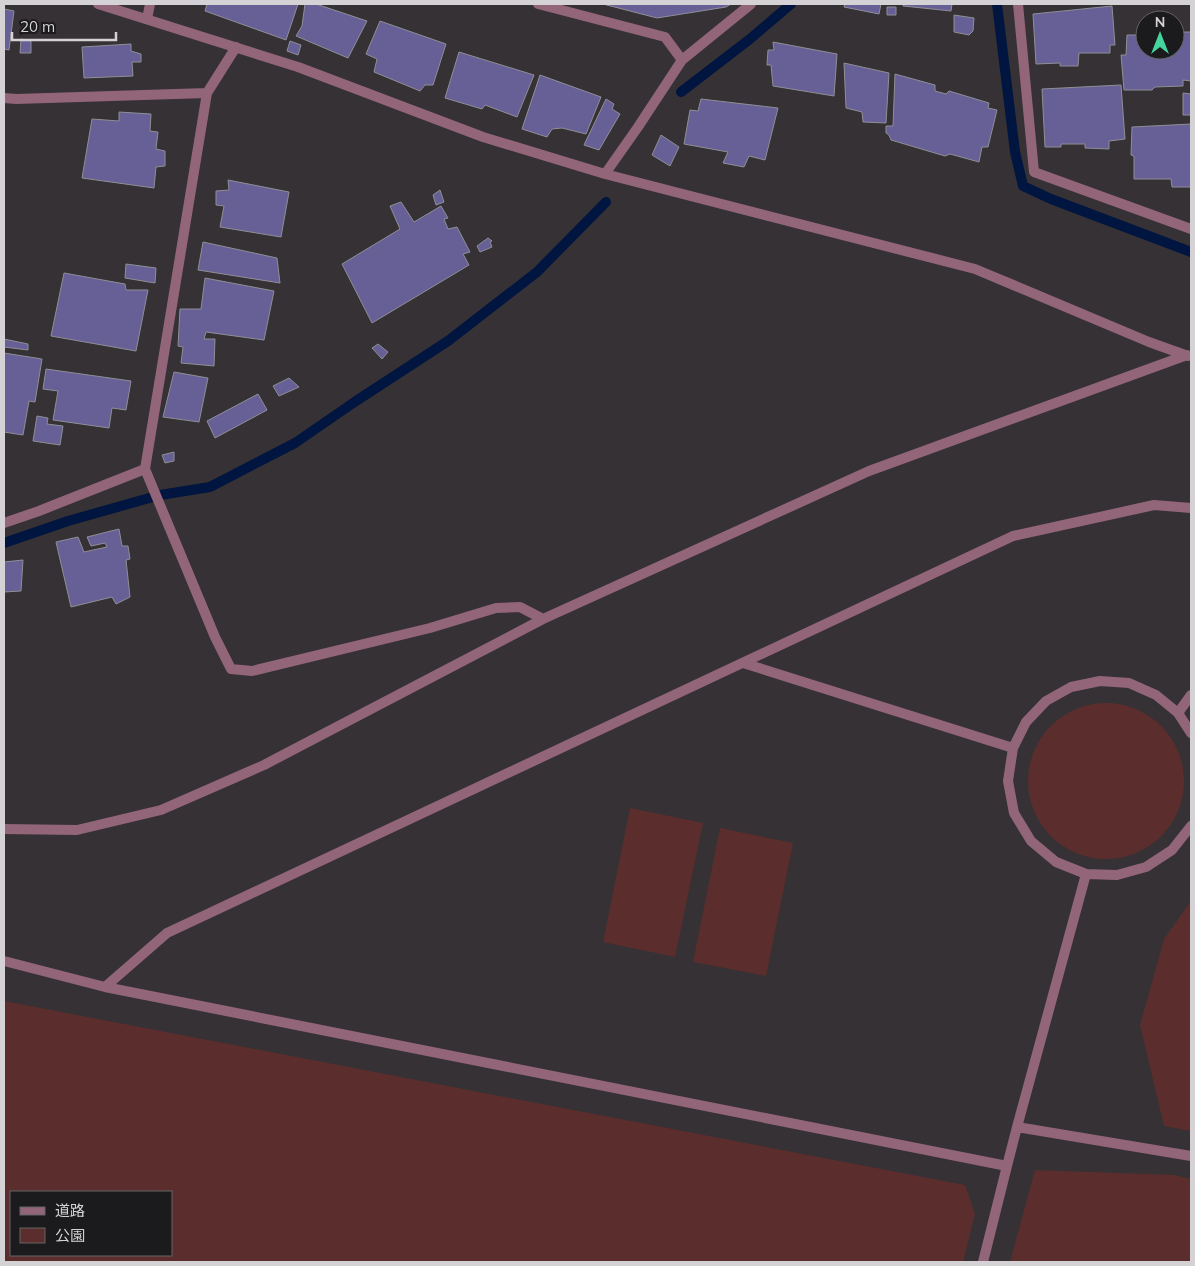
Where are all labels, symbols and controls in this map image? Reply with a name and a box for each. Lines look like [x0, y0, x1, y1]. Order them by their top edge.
scale bar [12, 10, 116, 42]
north arrow [1135, 10, 1185, 60]
text: N [1155, 13, 1165, 31]
text: 20 m [20, 17, 55, 36]
legend [10, 1191, 172, 1256]
text: 道路 [55, 1201, 85, 1220]
text: 公園 [55, 1226, 85, 1245]

